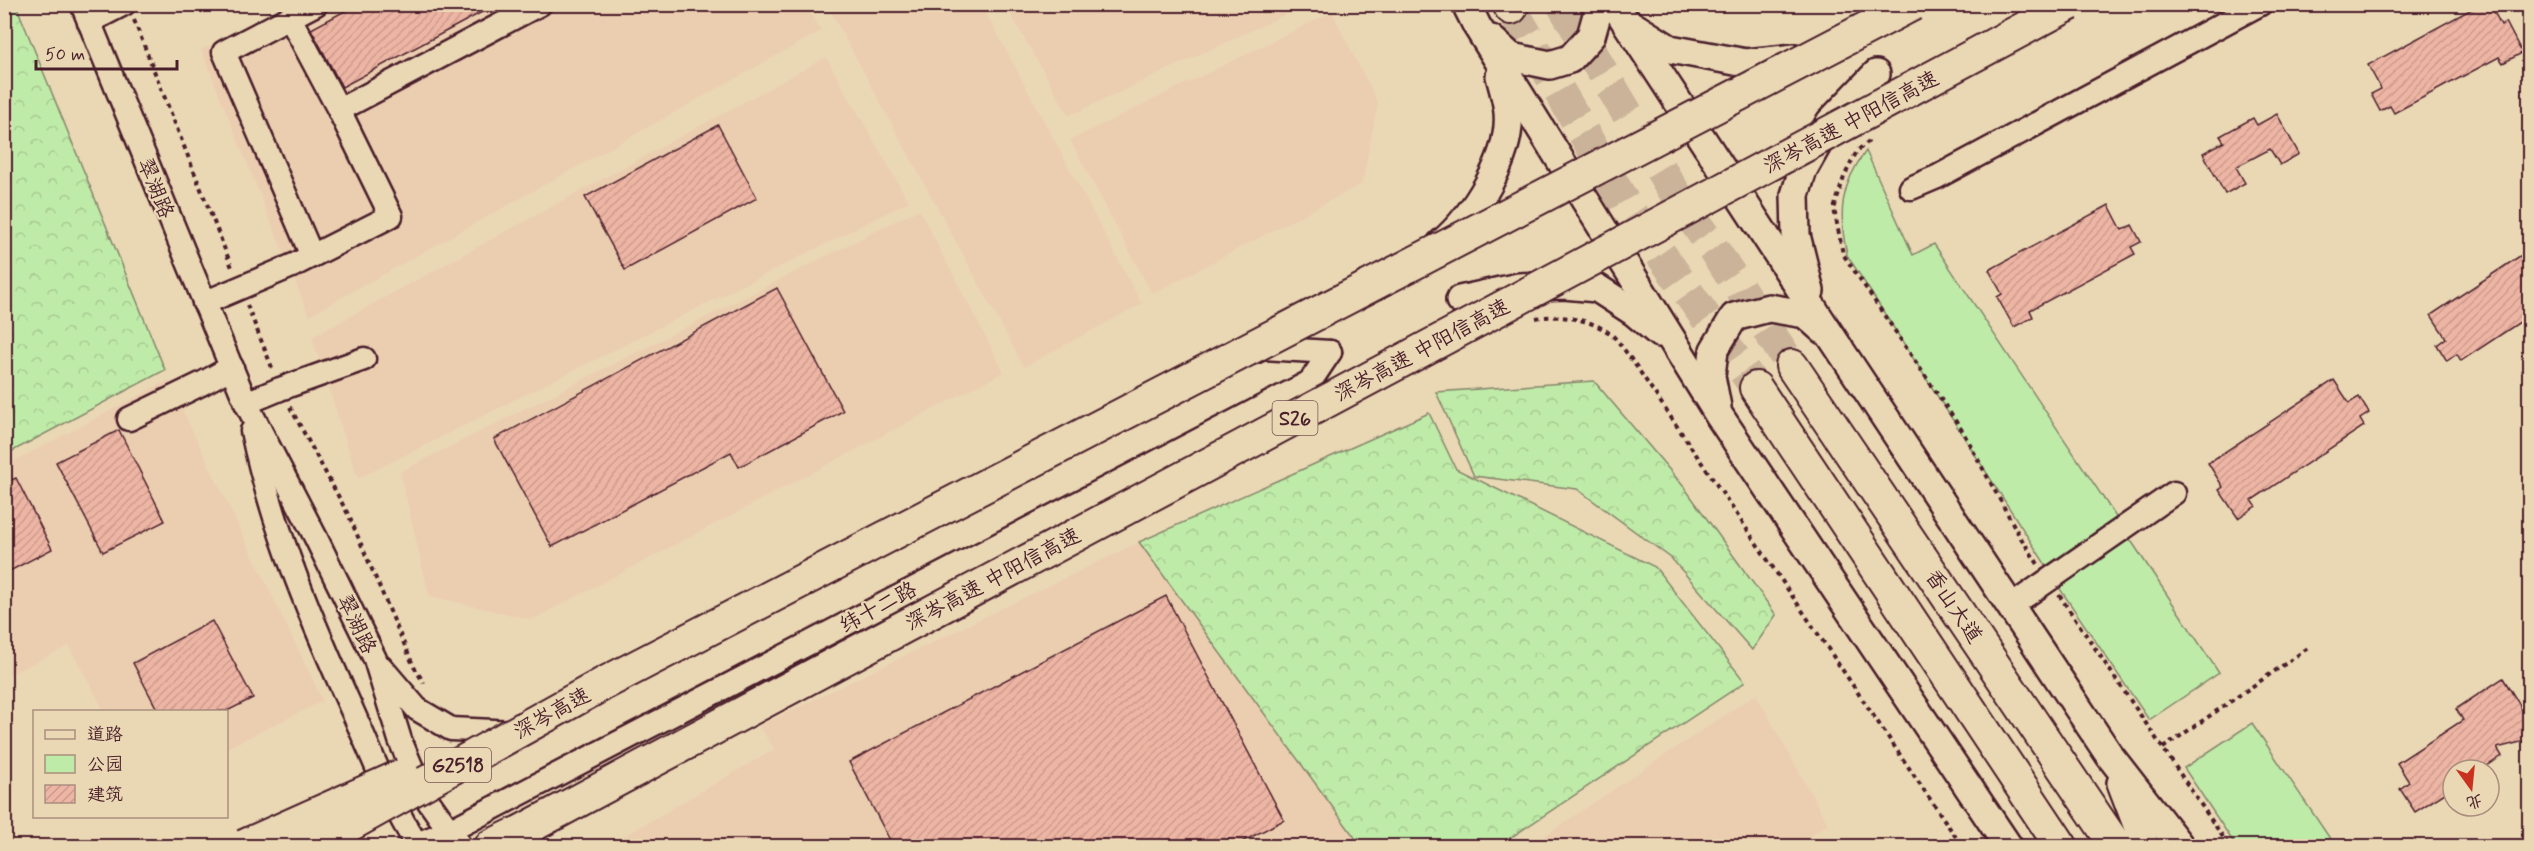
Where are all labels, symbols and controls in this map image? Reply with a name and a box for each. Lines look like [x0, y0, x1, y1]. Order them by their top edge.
scale bar [36, 33, 177, 71]
text: 50 m [45, 43, 85, 67]
street label: 深岑高速 中阳信高速 [1759, 65, 1944, 181]
street label: 翠湖路 [130, 154, 180, 223]
street label: 深岑高速 中阳信高速 [1330, 293, 1515, 409]
road number: S26 [1272, 401, 1318, 435]
street label: 深岑高速 中阳信高速 [901, 522, 1086, 638]
street label: 香山大道 [1918, 564, 1988, 649]
street label: 纬十二路 [835, 576, 922, 640]
street label: 翠湖路 [330, 590, 382, 659]
street label: 深岑高速 [509, 681, 596, 746]
legend [33, 710, 228, 818]
text: 道路 [87, 723, 123, 747]
road number: G2518 [425, 748, 491, 782]
text: 公园 [87, 753, 123, 777]
north arrow [2441, 758, 2501, 818]
text: 建筑 [87, 783, 123, 807]
text: 北 [2464, 789, 2485, 813]

